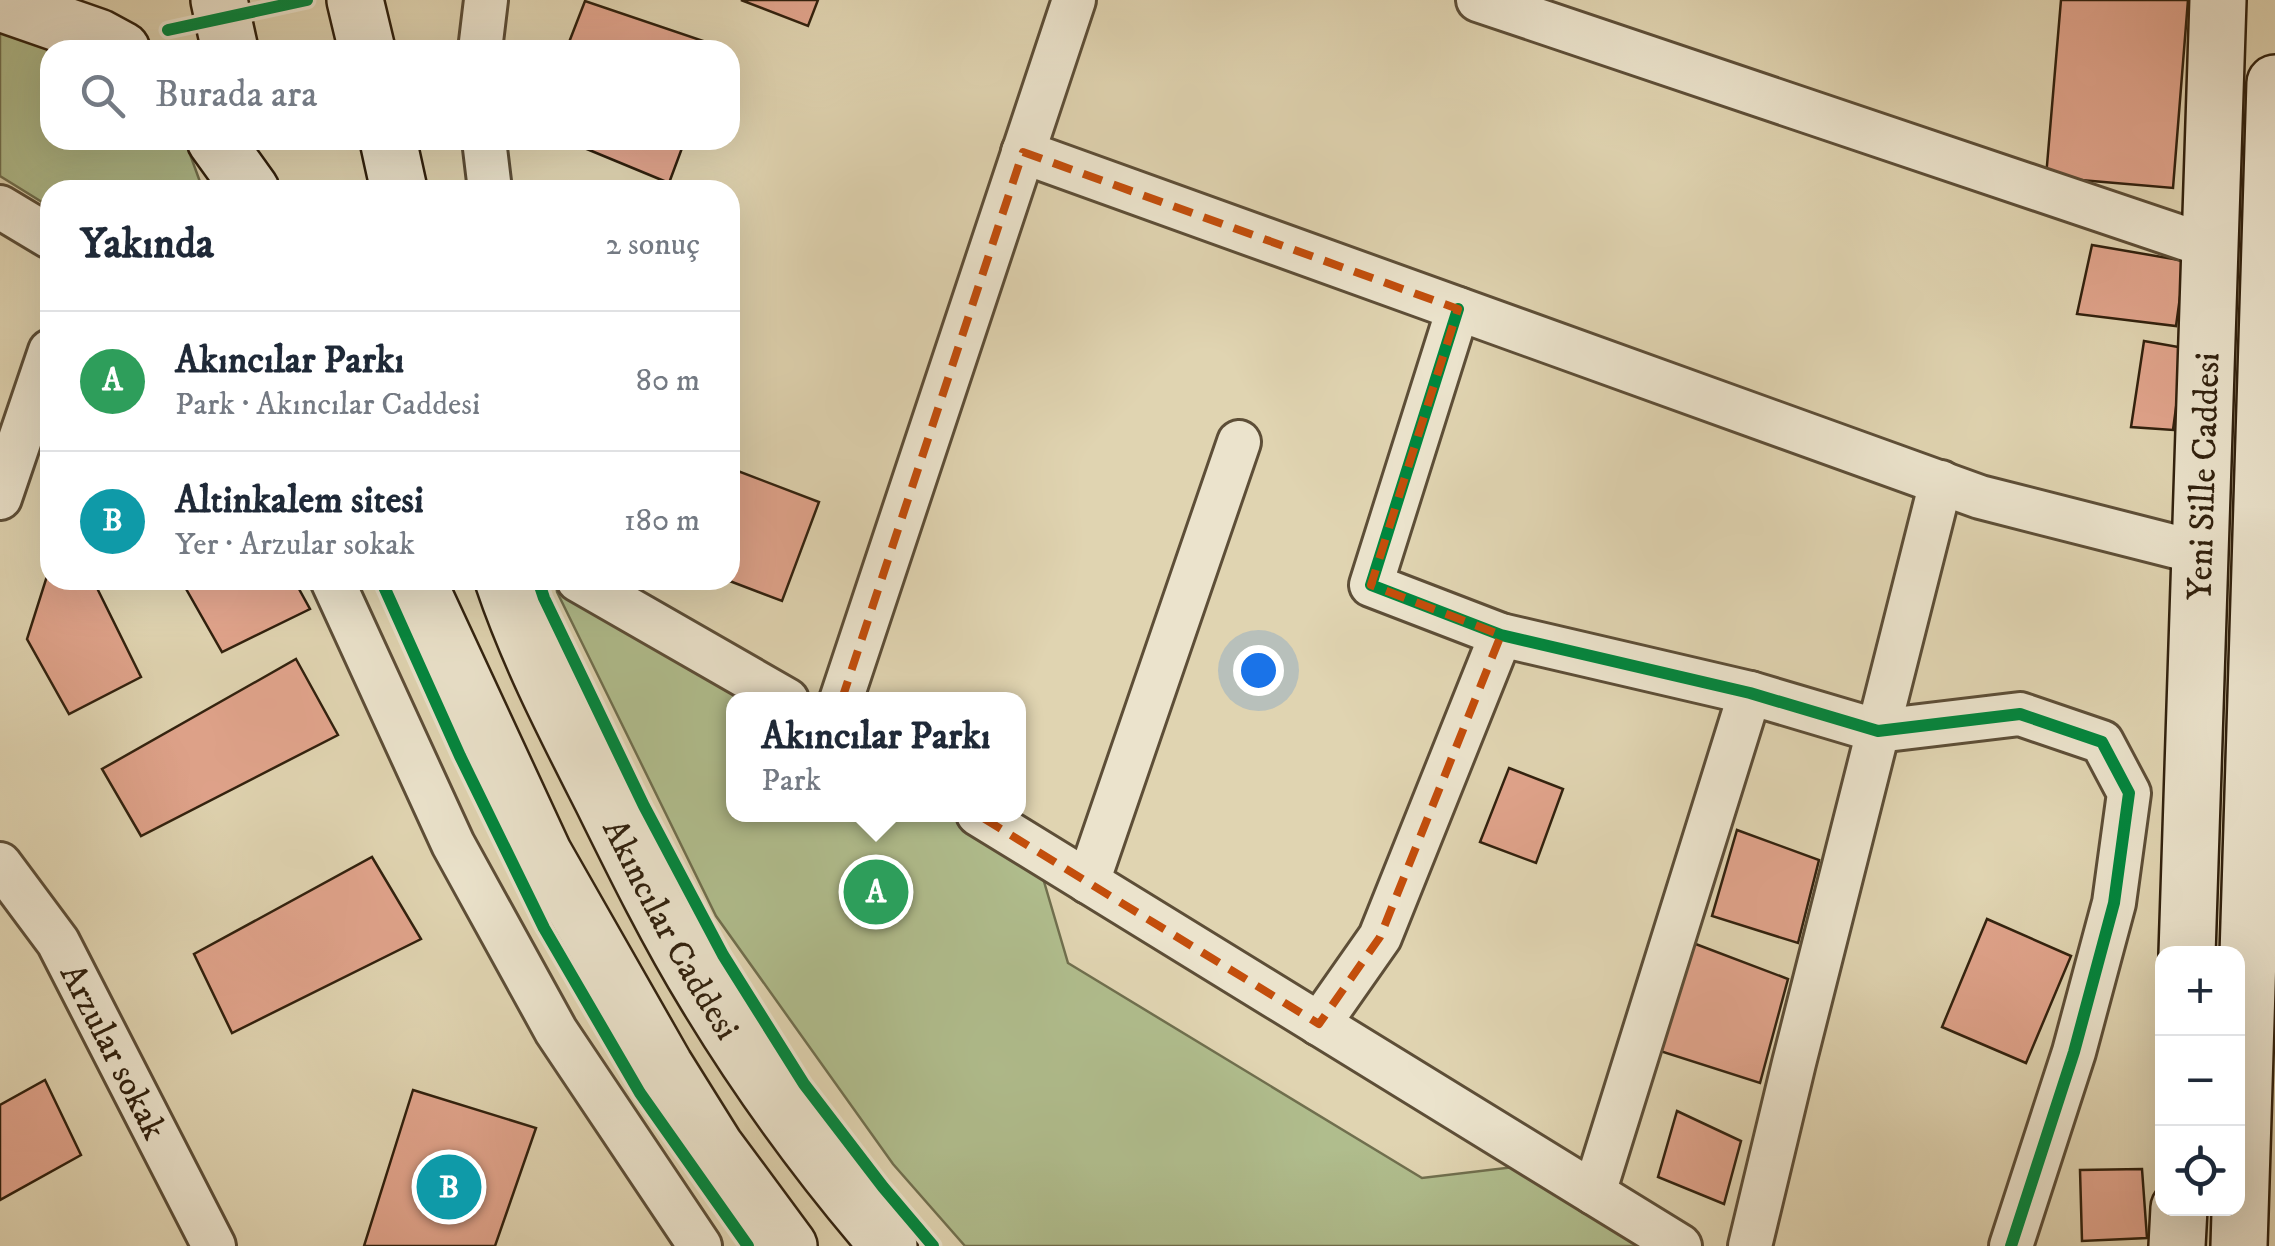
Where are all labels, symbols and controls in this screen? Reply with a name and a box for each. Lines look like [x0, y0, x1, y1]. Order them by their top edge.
search box [40, 40, 740, 150]
icon: search [75, 68, 130, 123]
text: Burada ara [155, 71, 317, 119]
text: Yakında [80, 219, 214, 271]
text: 2 sonuç [605, 225, 700, 265]
text: Akıncılar Parkı [175, 337, 404, 385]
street label: Yeni Sille Caddesi [2179, 352, 2231, 601]
text: A [102, 361, 123, 401]
text: 80 m [636, 361, 700, 401]
text: Park · Akıncılar Caddesi [175, 385, 480, 425]
text: Altinkalem sitesi [175, 477, 424, 525]
text: B [102, 501, 123, 541]
text: 180 m [624, 501, 700, 541]
text: Yer · Arzular sokak [175, 525, 415, 565]
your location [1233, 645, 1284, 696]
popup [726, 692, 1026, 822]
text: Akıncılar Parkı [761, 713, 991, 761]
text: Park [761, 761, 821, 801]
street label: Akıncılar Caddesi [591, 812, 748, 1049]
pin: A [844, 854, 908, 930]
map controls [2155, 946, 2245, 1216]
button: + [2155, 946, 2245, 1036]
street label: Arzular sokak [49, 957, 176, 1147]
button: − [2155, 1036, 2245, 1126]
button: locate [2155, 1126, 2245, 1216]
pin: B [416, 1150, 482, 1224]

